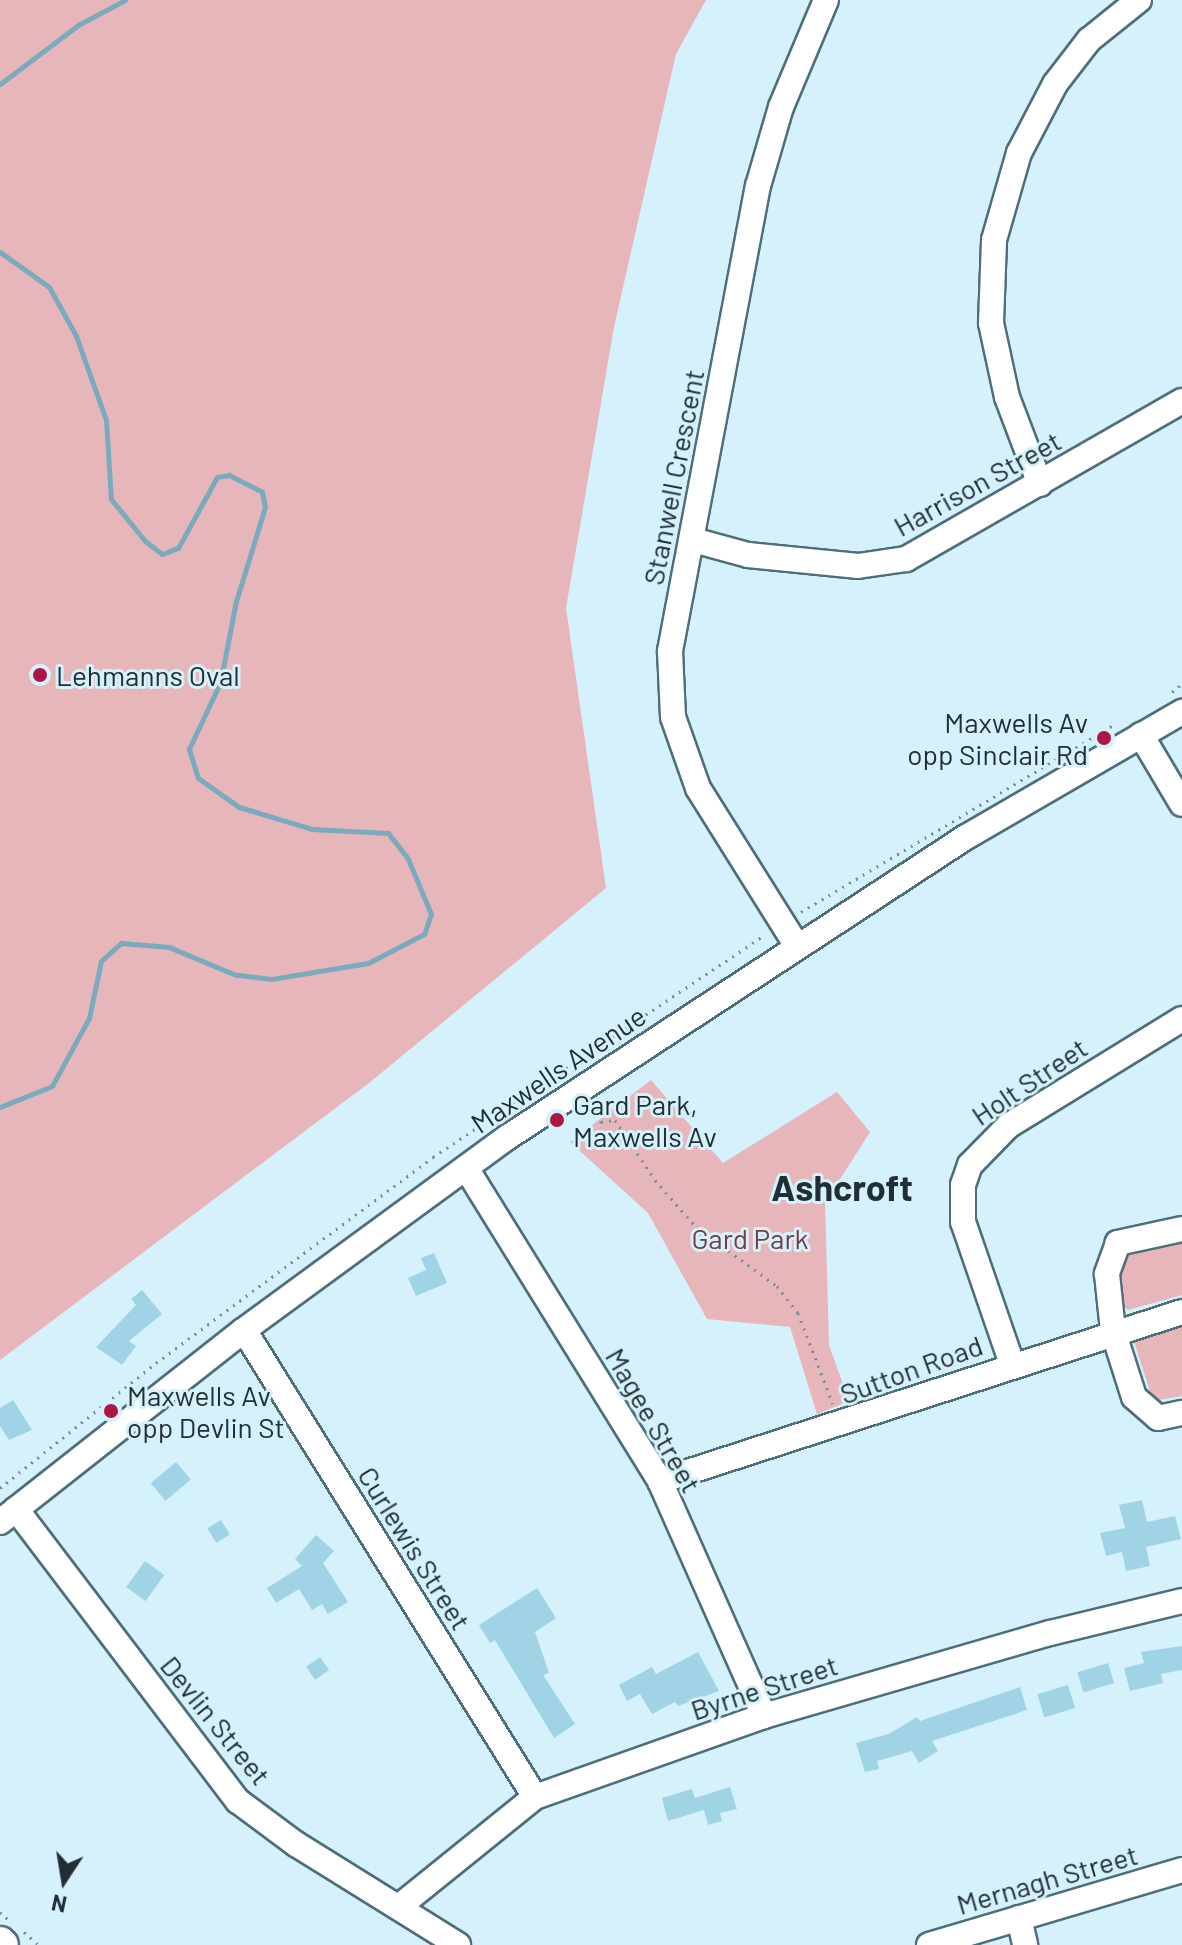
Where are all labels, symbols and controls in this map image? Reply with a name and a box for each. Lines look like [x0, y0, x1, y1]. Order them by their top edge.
street label: Stanwell Crescent [636, 366, 710, 588]
street label: Harrison Street [888, 423, 1066, 543]
place label: Lehmanns Oval [56, 658, 240, 692]
marker: Lehmanns Oval [31, 666, 49, 684]
place label: Maxwells Av opp Sinclair Rd [907, 705, 1088, 771]
marker: Maxwells Av opp Sinclair Rd [1095, 729, 1113, 747]
street label: Maxwells Avenue [464, 998, 652, 1140]
street label: Holt Street [965, 1030, 1093, 1132]
place label: Gard Park, Maxwells Av [573, 1087, 717, 1153]
marker: Gard Park, Maxwells Av [548, 1111, 566, 1129]
district label: Ashcroft [771, 1165, 913, 1209]
park label: Gard Park [691, 1221, 809, 1255]
street label: Sutton Road [835, 1328, 987, 1410]
street label: Magee Street [599, 1342, 709, 1498]
place label: Maxwells Av opp Devlin St [127, 1378, 285, 1444]
marker: Maxwells Av opp Devlin St [102, 1402, 120, 1420]
street label: Curlewis Street [351, 1460, 479, 1636]
street label: Byrne Street [686, 1647, 842, 1727]
street label: Devlin Street [154, 1649, 278, 1791]
street label: Mernagh Street [953, 1837, 1141, 1921]
north arrow [24, 1841, 104, 1921]
text: N [49, 1890, 69, 1919]

